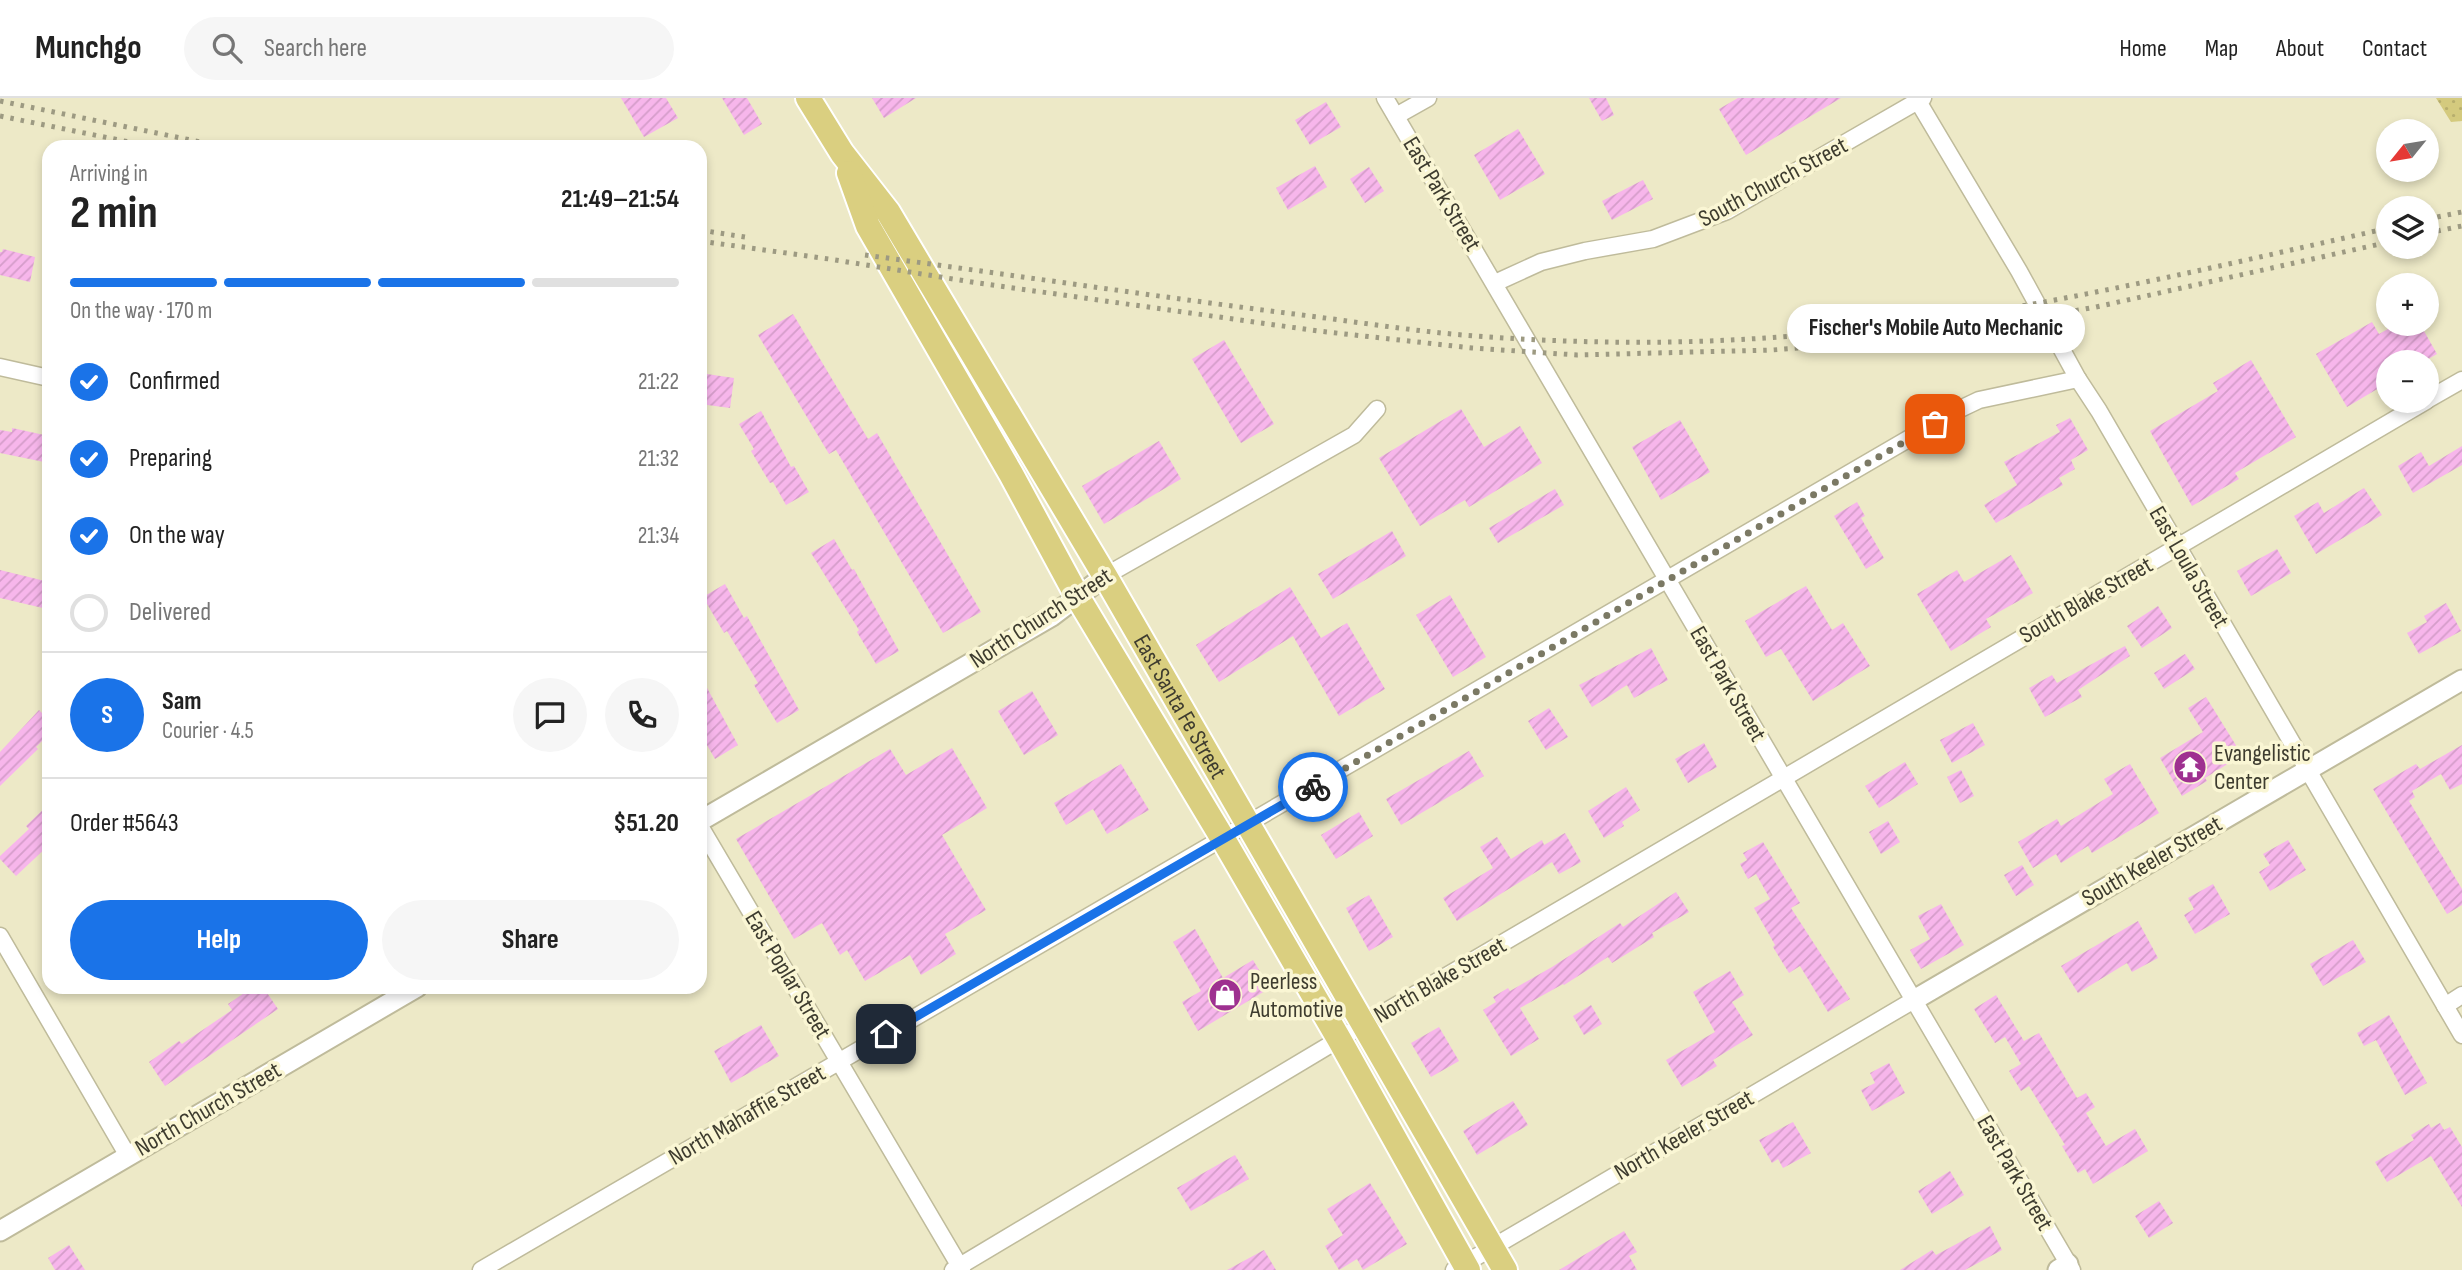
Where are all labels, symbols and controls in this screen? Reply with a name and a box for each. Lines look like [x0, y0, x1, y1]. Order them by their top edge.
search box [184, 17, 674, 80]
text: Munchgo [35, 28, 142, 68]
icon: search [208, 29, 246, 67]
text: Search here [264, 33, 367, 64]
text: Home [2119, 34, 2167, 63]
text: Map [2205, 34, 2238, 63]
text: About [2276, 34, 2324, 63]
text: Contact [2362, 34, 2427, 63]
north arrow [2376, 119, 2440, 182]
map controls [2376, 119, 2439, 413]
street label: South Church Street [1694, 131, 1852, 233]
street label: East Park Street [1397, 132, 1487, 256]
text: Arriving in [70, 160, 148, 188]
text: 21:49–21:54 [561, 184, 679, 215]
text: 2 min [70, 186, 158, 241]
button: layers [2376, 196, 2439, 259]
button: + [2376, 273, 2439, 336]
text: On the way · 170 m [70, 297, 212, 325]
callout: Fischer's Mobile Auto Mechanic [1786, 305, 2084, 354]
text: Fischer's Mobile Auto Mechanic [1809, 314, 2063, 342]
button: − [2376, 350, 2439, 413]
icon: check [70, 363, 108, 401]
text: Confirmed [129, 366, 220, 397]
text: 21:22 [638, 368, 679, 396]
pin [1905, 394, 1965, 454]
icon: bag [1916, 405, 1954, 443]
icon: check [70, 440, 108, 478]
text: Preparing [129, 443, 212, 474]
text: 21:32 [638, 445, 679, 473]
street label: East Loula Street [2143, 501, 2235, 633]
icon: check [70, 517, 108, 555]
text: On the way [129, 520, 225, 551]
text: 21:34 [638, 522, 679, 550]
street label: South Blake Street [2014, 550, 2158, 650]
street label: North Church Street [965, 561, 1117, 675]
text: Delivered [129, 597, 211, 628]
street label: East Park Street [1683, 621, 1773, 747]
street label: East Santa Fe Street [1127, 629, 1233, 784]
button: chat [513, 678, 587, 752]
button: phone [605, 678, 679, 752]
text: Sam [162, 686, 202, 717]
text: S [101, 700, 113, 731]
text: Courier · 4.5 [162, 717, 254, 745]
place label: Evangelistic Center [2214, 739, 2311, 796]
temple icon: Evangelistic Center [2171, 748, 2209, 786]
courier [1278, 752, 1348, 822]
icon: bike [1294, 768, 1332, 806]
text: Order #5643 [70, 808, 179, 839]
text: $51.20 [613, 808, 679, 839]
street label: South Keeler Street [2077, 809, 2227, 913]
button: Help [70, 900, 368, 980]
button: Share [382, 900, 679, 980]
street label: East Poplar Street [739, 906, 837, 1044]
street label: North Blake Street [1369, 930, 1511, 1030]
place label: Peerless Automotive [1249, 967, 1343, 1024]
shop icon: Peerless Automotive [1206, 976, 1244, 1014]
pin [856, 1004, 916, 1064]
icon: home [867, 1015, 905, 1053]
street label: North Church Street [130, 1056, 286, 1162]
street label: North Mahaffie Street [663, 1058, 831, 1172]
street label: North Keeler Street [1609, 1083, 1759, 1187]
street label: East Park Street [1970, 1110, 2060, 1236]

